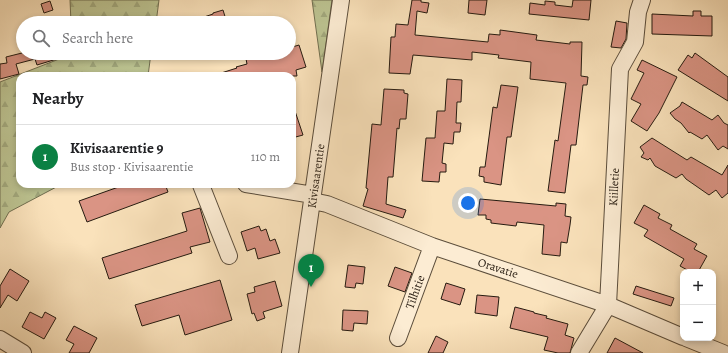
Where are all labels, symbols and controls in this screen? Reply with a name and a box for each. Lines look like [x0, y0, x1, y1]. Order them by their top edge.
search box [16, 16, 296, 60]
icon: search [30, 27, 52, 49]
text: Search here [62, 28, 133, 48]
text: Nearby [32, 87, 83, 110]
text: Kivisaarentie 9 [70, 138, 163, 158]
street label: Kivisaarentie [304, 143, 328, 209]
text: 1 [43, 148, 47, 165]
text: 110 m [251, 148, 280, 165]
text: Bus stop · Kivisaarentie [70, 158, 193, 175]
street label: Kiilletie [605, 167, 623, 207]
your location [458, 193, 478, 213]
pin: 1 [298, 254, 324, 287]
street label: Oravatie [476, 254, 520, 282]
map controls [680, 269, 716, 341]
button: + [680, 269, 716, 305]
street label: Tilhitie [401, 273, 429, 311]
button: − [680, 305, 716, 341]

